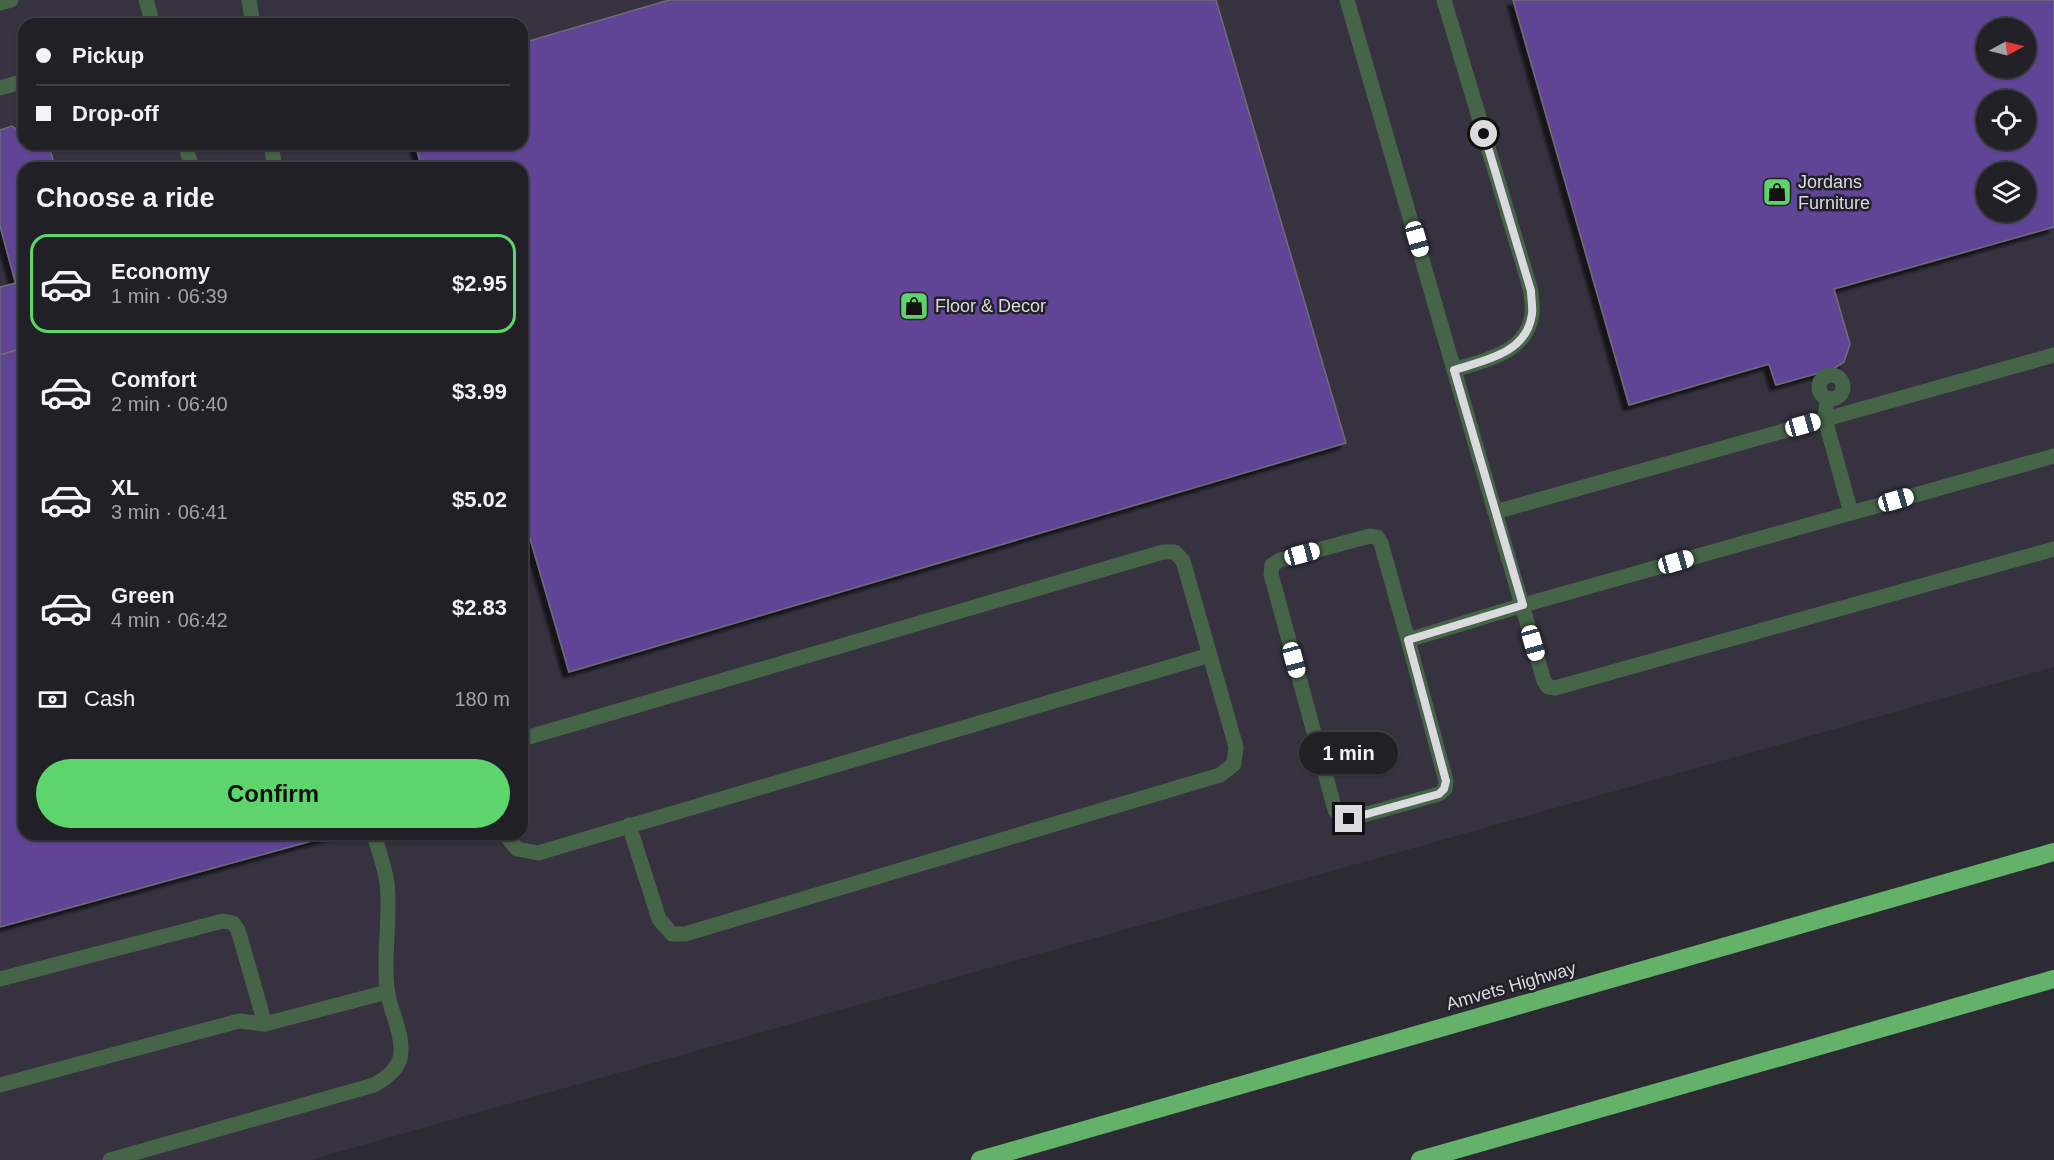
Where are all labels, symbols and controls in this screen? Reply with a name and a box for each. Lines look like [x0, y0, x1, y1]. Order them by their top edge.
north arrow [1976, 18, 2036, 78]
map controls [1976, 18, 2036, 222]
text: Pickup [72, 43, 144, 68]
button: locate [1976, 90, 2036, 150]
text: Drop-off [72, 101, 159, 126]
route start [1470, 120, 1497, 147]
button: layers [1976, 162, 2036, 222]
place label: Jordans Furniture [1798, 172, 1870, 213]
shop icon: Jordans Furniture [1761, 176, 1793, 208]
text: Choose a ride [36, 183, 215, 213]
car [1403, 219, 1431, 259]
icon: car [39, 257, 93, 311]
text: Economy [111, 259, 210, 284]
text: $2.95 [452, 271, 507, 296]
text: 1 min · 06:39 [111, 285, 228, 307]
shop icon: Floor & Decor [898, 290, 930, 322]
place label: Floor & Decor [935, 296, 1046, 316]
icon: car [39, 365, 93, 419]
text: Comfort [111, 367, 197, 392]
text: $3.99 [452, 379, 507, 404]
text: 2 min · 06:40 [111, 393, 228, 415]
car [1783, 411, 1823, 439]
icon: car [39, 473, 93, 527]
text: XL [111, 475, 139, 500]
car [1876, 486, 1916, 514]
text: $5.02 [452, 487, 507, 512]
text: 3 min · 06:41 [111, 501, 228, 523]
car [1282, 541, 1322, 567]
car [1656, 548, 1696, 576]
icon: car [39, 581, 93, 635]
text: Green [111, 583, 175, 608]
text: $2.83 [452, 595, 507, 620]
text: 4 min · 06:42 [111, 609, 228, 631]
car [1519, 623, 1547, 663]
car [1281, 640, 1307, 680]
icon: cash [36, 683, 69, 716]
text: Cash [84, 686, 135, 711]
text: 180 m [454, 688, 510, 710]
callout: 1 min [1300, 732, 1398, 774]
text: 1 min [1322, 742, 1375, 764]
button: Confirm [36, 759, 510, 828]
route end [1335, 805, 1362, 832]
street label: Amvets Highway [1444, 958, 1578, 1014]

